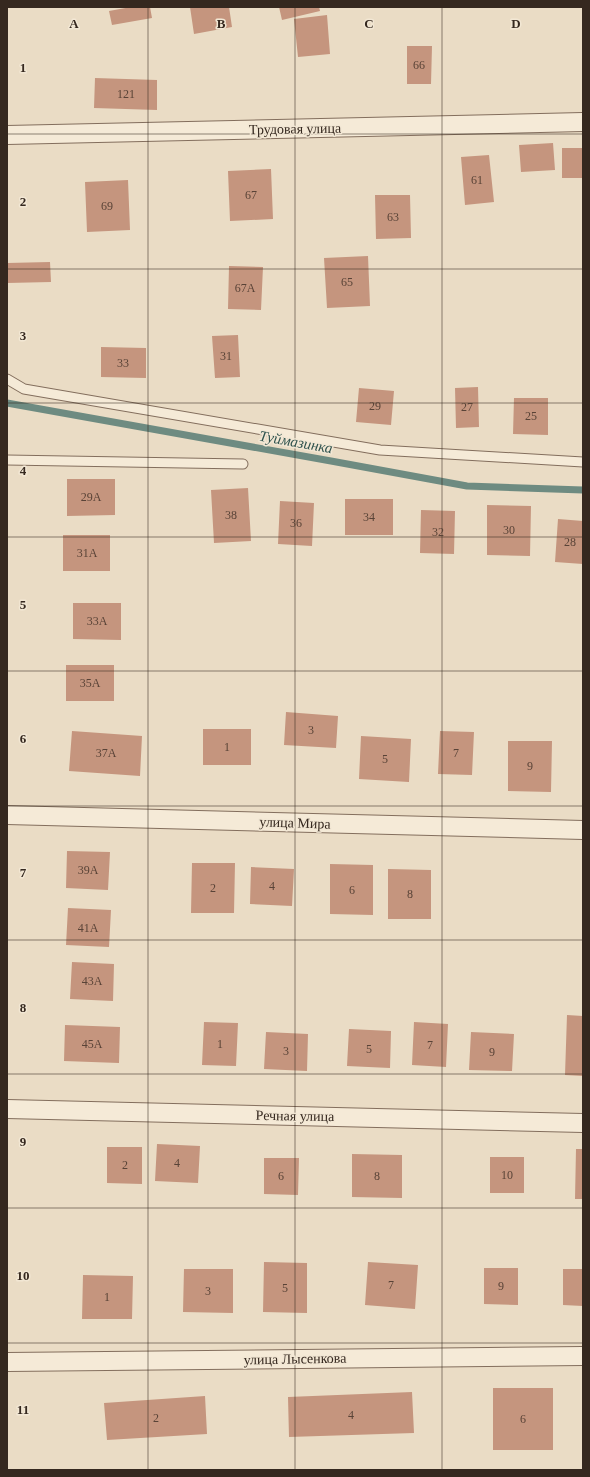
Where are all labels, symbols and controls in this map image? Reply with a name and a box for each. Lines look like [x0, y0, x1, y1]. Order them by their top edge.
text: A [69, 16, 79, 31]
text: B [217, 16, 226, 31]
text: C [364, 16, 374, 31]
text: D [511, 16, 521, 31]
house number: 66 [413, 58, 425, 72]
text: 1 [20, 60, 26, 75]
house number: 121 [117, 87, 135, 101]
street label: Трудовая улица [249, 121, 342, 137]
house number: 61 [471, 173, 483, 187]
house number: 67 [245, 188, 257, 202]
text: 2 [20, 194, 26, 209]
house number: 69 [101, 199, 113, 213]
house number: 63 [387, 210, 399, 224]
house number: 65 [341, 275, 353, 289]
house number: 67А [235, 281, 256, 295]
text: 3 [20, 328, 27, 343]
house number: 31 [220, 349, 232, 363]
house number: 33 [117, 356, 129, 370]
house number: 29 [369, 399, 381, 413]
house number: 27 [461, 400, 473, 414]
house number: 25 [525, 409, 537, 423]
water label: Туймазинка [258, 428, 334, 456]
text: 4 [20, 463, 27, 478]
house number: 29А [81, 490, 102, 504]
house number: 38 [225, 508, 237, 522]
house number: 34 [363, 510, 375, 524]
house number: 36 [290, 516, 302, 530]
house number: 30 [503, 523, 515, 537]
house number: 32 [432, 525, 444, 539]
house number: 28 [564, 535, 576, 549]
house number: 31А [77, 546, 98, 560]
text: 5 [20, 597, 27, 612]
house number: 33А [87, 614, 108, 628]
house number: 35А [80, 676, 101, 690]
house number: 3 [308, 723, 314, 737]
text: 6 [20, 731, 27, 746]
house number: 1 [224, 740, 230, 754]
house number: 37А [96, 746, 117, 760]
house number: 7 [453, 746, 459, 760]
house number: 5 [382, 752, 388, 766]
house number: 9 [527, 759, 533, 773]
street label: улица Мира [259, 814, 332, 832]
house number: 39А [78, 863, 99, 877]
text: 7 [20, 865, 27, 880]
house number: 4 [269, 879, 275, 893]
house number: 2 [210, 881, 216, 895]
house number: 6 [349, 883, 355, 897]
house number: 8 [407, 887, 413, 901]
house number: 41А [78, 921, 99, 935]
house number: 43А [82, 974, 103, 988]
text: 8 [20, 1000, 27, 1015]
house number: 45А [82, 1037, 103, 1051]
house number: 1 [217, 1037, 223, 1051]
house number: 7 [427, 1038, 433, 1052]
house number: 5 [366, 1042, 372, 1056]
house number: 3 [283, 1044, 289, 1058]
house number: 9 [489, 1045, 495, 1059]
street label: Речная улица [256, 1108, 335, 1124]
text: 9 [20, 1134, 27, 1149]
house number: 4 [174, 1156, 180, 1170]
house number: 2 [122, 1158, 128, 1172]
house number: 10 [501, 1168, 513, 1182]
house number: 6 [278, 1169, 284, 1183]
house number: 8 [374, 1169, 380, 1183]
text: 10 [17, 1268, 30, 1283]
house number: 7 [388, 1278, 394, 1292]
house number: 9 [498, 1279, 504, 1293]
house number: 5 [282, 1281, 288, 1295]
house number: 3 [205, 1284, 211, 1298]
house number: 1 [104, 1290, 110, 1304]
street label: улица Лысенкова [243, 1351, 347, 1367]
text: 11 [17, 1402, 29, 1417]
house number: 4 [348, 1408, 354, 1422]
house number: 2 [153, 1411, 159, 1425]
house number: 6 [520, 1412, 526, 1426]

